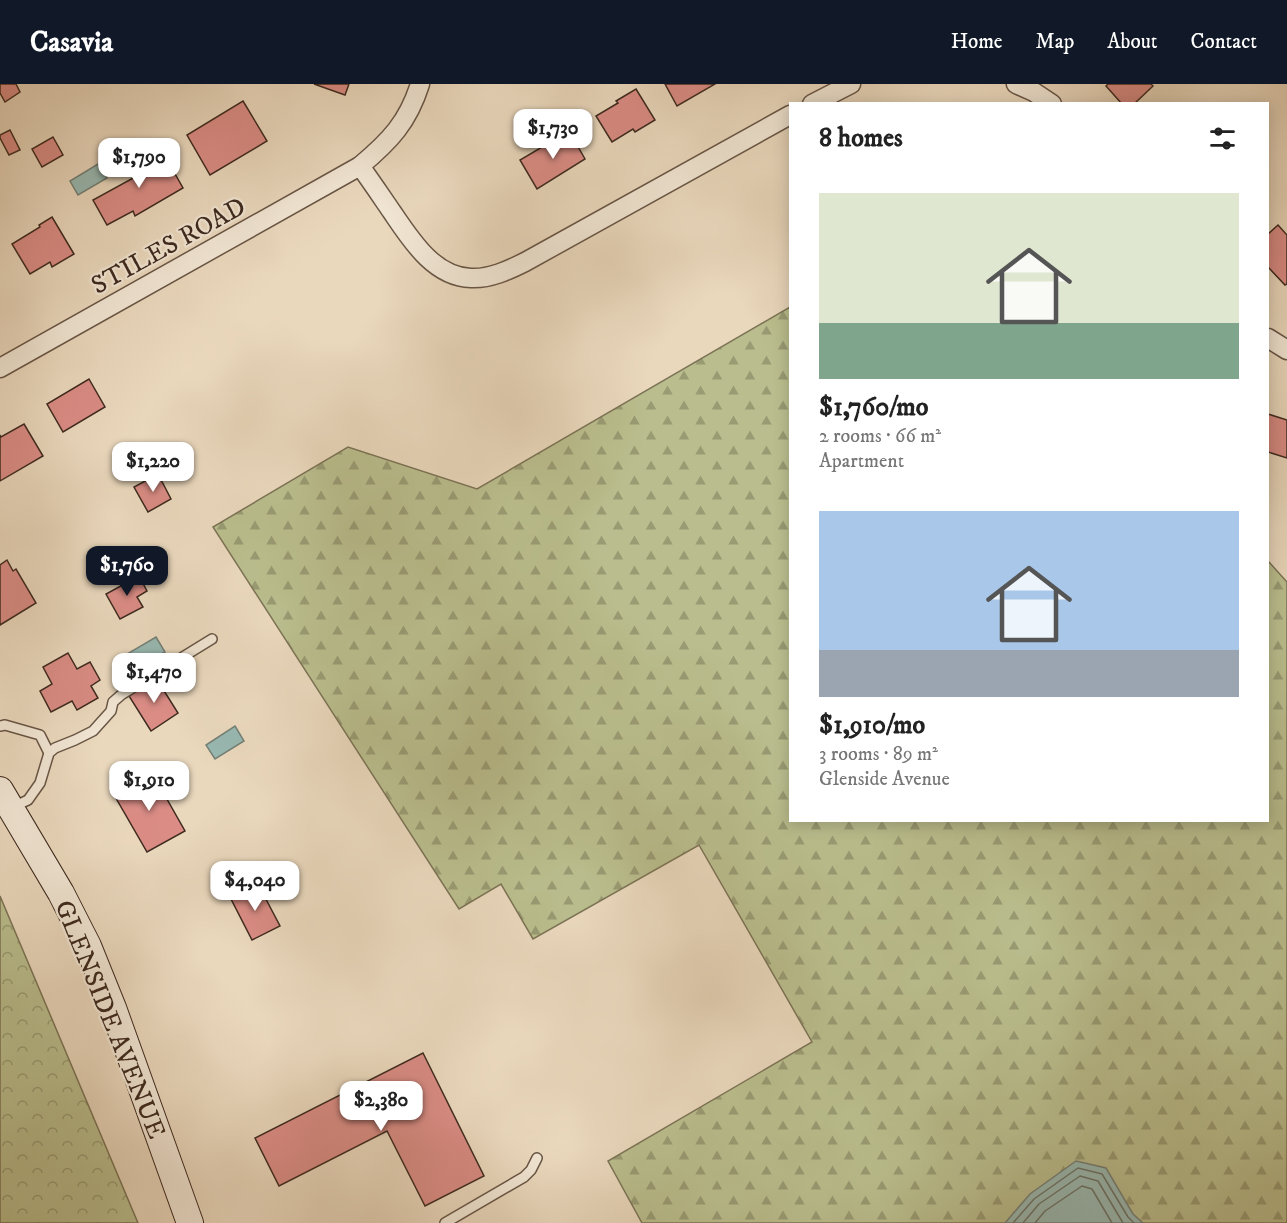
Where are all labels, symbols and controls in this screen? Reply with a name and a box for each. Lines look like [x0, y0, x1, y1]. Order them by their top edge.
text: Casavia [30, 25, 113, 60]
text: Home [951, 29, 1003, 55]
text: Map [1036, 29, 1074, 55]
text: About [1107, 29, 1158, 55]
text: Contact [1191, 29, 1257, 55]
pin: $1,730 [504, 109, 602, 160]
text: $1,730 [527, 116, 579, 141]
text: 8 homes [819, 122, 903, 155]
icon: filters [1206, 122, 1239, 155]
pin: $1,790 [90, 138, 188, 189]
text: $1,790 [112, 145, 166, 170]
street label: STILES ROAD [86, 190, 252, 302]
icon: home [975, 232, 1083, 340]
text: $1,760/mo [819, 391, 928, 424]
text: 2 rooms · 66 m² [819, 424, 941, 449]
pin: $1,220 [104, 442, 202, 493]
text: $1,220 [126, 449, 180, 474]
text: Apartment [819, 449, 904, 474]
pin: $1,760 [78, 546, 176, 597]
icon: home [975, 550, 1083, 658]
text: $1,760 [100, 553, 154, 578]
pin: $1,470 [105, 653, 203, 704]
text: $1,470 [126, 660, 182, 685]
text: $1,910/mo [819, 709, 925, 742]
text: 3 rooms · 89 m² [819, 742, 938, 767]
pin: $1,910 [100, 761, 198, 812]
text: Glenside Avenue [819, 767, 950, 792]
text: $1,910 [123, 768, 175, 793]
pin: $4,040 [206, 861, 304, 912]
text: $4,040 [224, 868, 286, 893]
street label: GLENSIDE AVENUE [47, 895, 173, 1144]
pin: $2,380 [332, 1081, 430, 1132]
text: $2,380 [354, 1088, 408, 1113]

